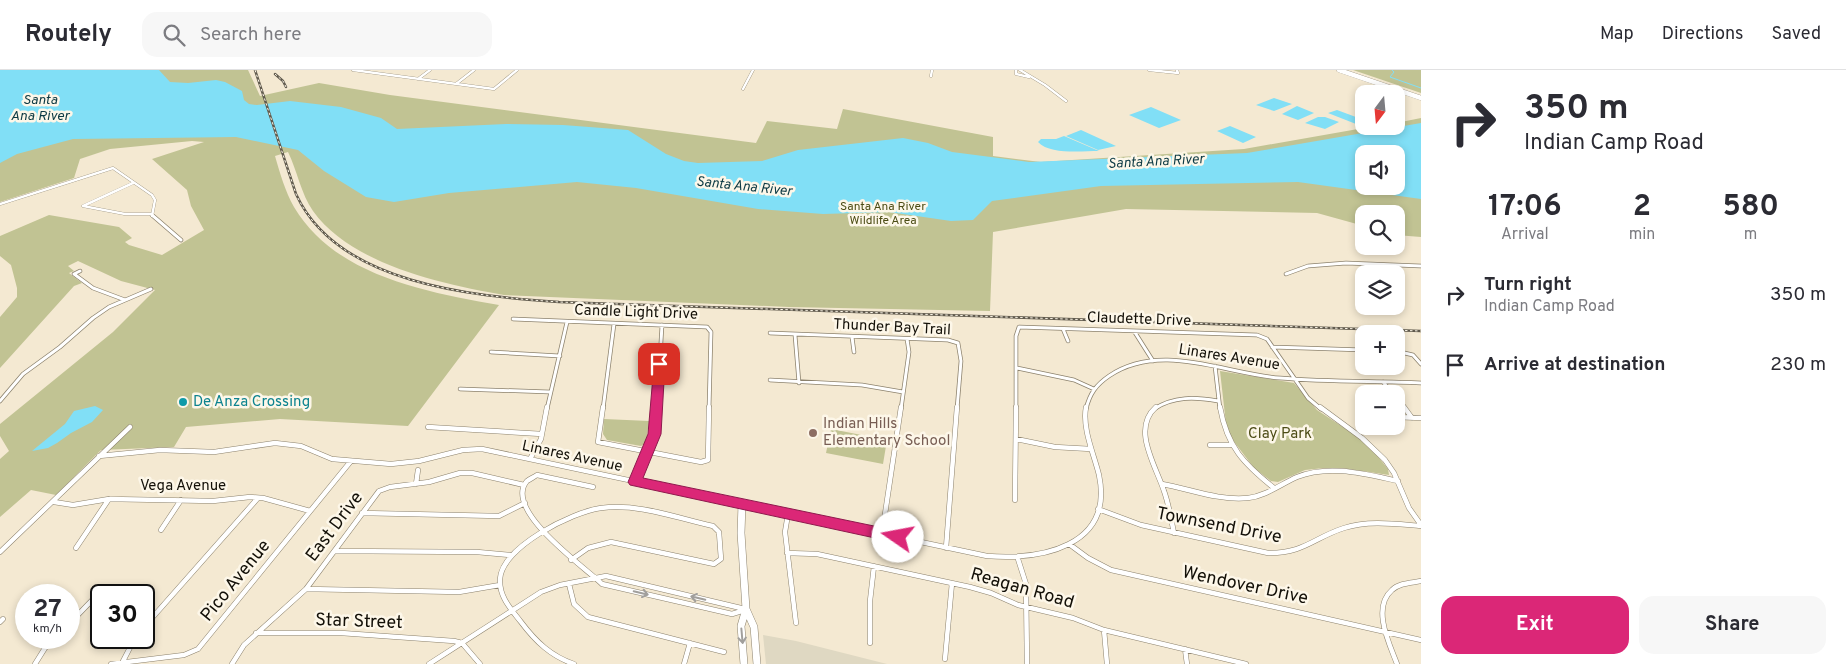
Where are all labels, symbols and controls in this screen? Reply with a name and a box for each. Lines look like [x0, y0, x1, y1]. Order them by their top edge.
search box [142, 12, 492, 57]
text: Routely [25, 20, 112, 50]
icon: search [160, 21, 188, 49]
text: Search here [200, 23, 301, 47]
text: Map [1600, 23, 1634, 46]
text: Directions [1662, 23, 1744, 46]
text: Saved [1772, 23, 1821, 46]
north arrow [1355, 85, 1405, 135]
map controls [1355, 85, 1405, 435]
text: 350 m [1524, 87, 1629, 131]
icon: right [1441, 90, 1506, 155]
water label: Santa Ana River [11, 92, 71, 125]
text: Indian Camp Road [1524, 130, 1704, 157]
button: sound [1355, 145, 1405, 195]
water label: Santa Ana River [1107, 151, 1206, 173]
water label: Santa Ana River [695, 174, 794, 201]
text: 17:06 [1488, 189, 1562, 226]
text: 2 [1633, 189, 1651, 226]
text: 580 [1722, 189, 1779, 226]
park label: Santa Ana River Wildlife Area [840, 199, 926, 229]
button: search [1355, 205, 1405, 255]
text: Arrival [1501, 225, 1549, 245]
text: min [1629, 225, 1655, 245]
text: m [1744, 225, 1757, 245]
button: layers [1355, 265, 1405, 315]
text: Turn right [1484, 273, 1572, 297]
icon: right [1441, 281, 1469, 309]
text: 350 m [1770, 283, 1826, 307]
text: Indian Camp Road [1484, 297, 1615, 317]
street label: Candle Light Drive [574, 301, 698, 325]
street label: Claudette Drive [1087, 309, 1191, 331]
street label: Thunder Bay Trail [833, 315, 951, 341]
button: + [1355, 325, 1405, 375]
street label: Linares Avenue [1177, 341, 1281, 375]
pin [638, 343, 680, 385]
icon: arrive [645, 350, 673, 378]
icon: arrive [1441, 351, 1469, 379]
text: Arrive at destination [1484, 353, 1665, 377]
text: 230 m [1770, 353, 1826, 377]
button: − [1355, 385, 1405, 435]
place label: De Anza Crossing [193, 393, 310, 412]
marker: De Anza Crossing [177, 396, 189, 408]
place label: Indian Hills Elementary School [823, 415, 950, 451]
park label: Clay Park [1248, 425, 1312, 444]
marker: Indian Hills Elementary School [807, 427, 819, 439]
street label: Linares Avenue [520, 437, 624, 477]
street label: Vega Avenue [140, 477, 226, 496]
street label: East Drive [301, 487, 369, 567]
street label: Townsend Drive [1154, 503, 1284, 549]
position arrow [871, 510, 923, 562]
street label: Pico Avenue [196, 535, 276, 627]
street label: Wendover Drive [1180, 561, 1310, 611]
street label: Reagan Road [967, 563, 1077, 615]
speed limit sign: 30 [90, 584, 155, 649]
one-way arrow [633, 589, 649, 598]
one-way arrow [691, 593, 707, 602]
text: 27 [33, 594, 62, 626]
button: Exit [1441, 596, 1629, 654]
button: Share [1639, 596, 1826, 654]
street label: Star Street [315, 609, 403, 635]
text: km/h [33, 621, 62, 637]
one-way arrow [737, 628, 747, 644]

